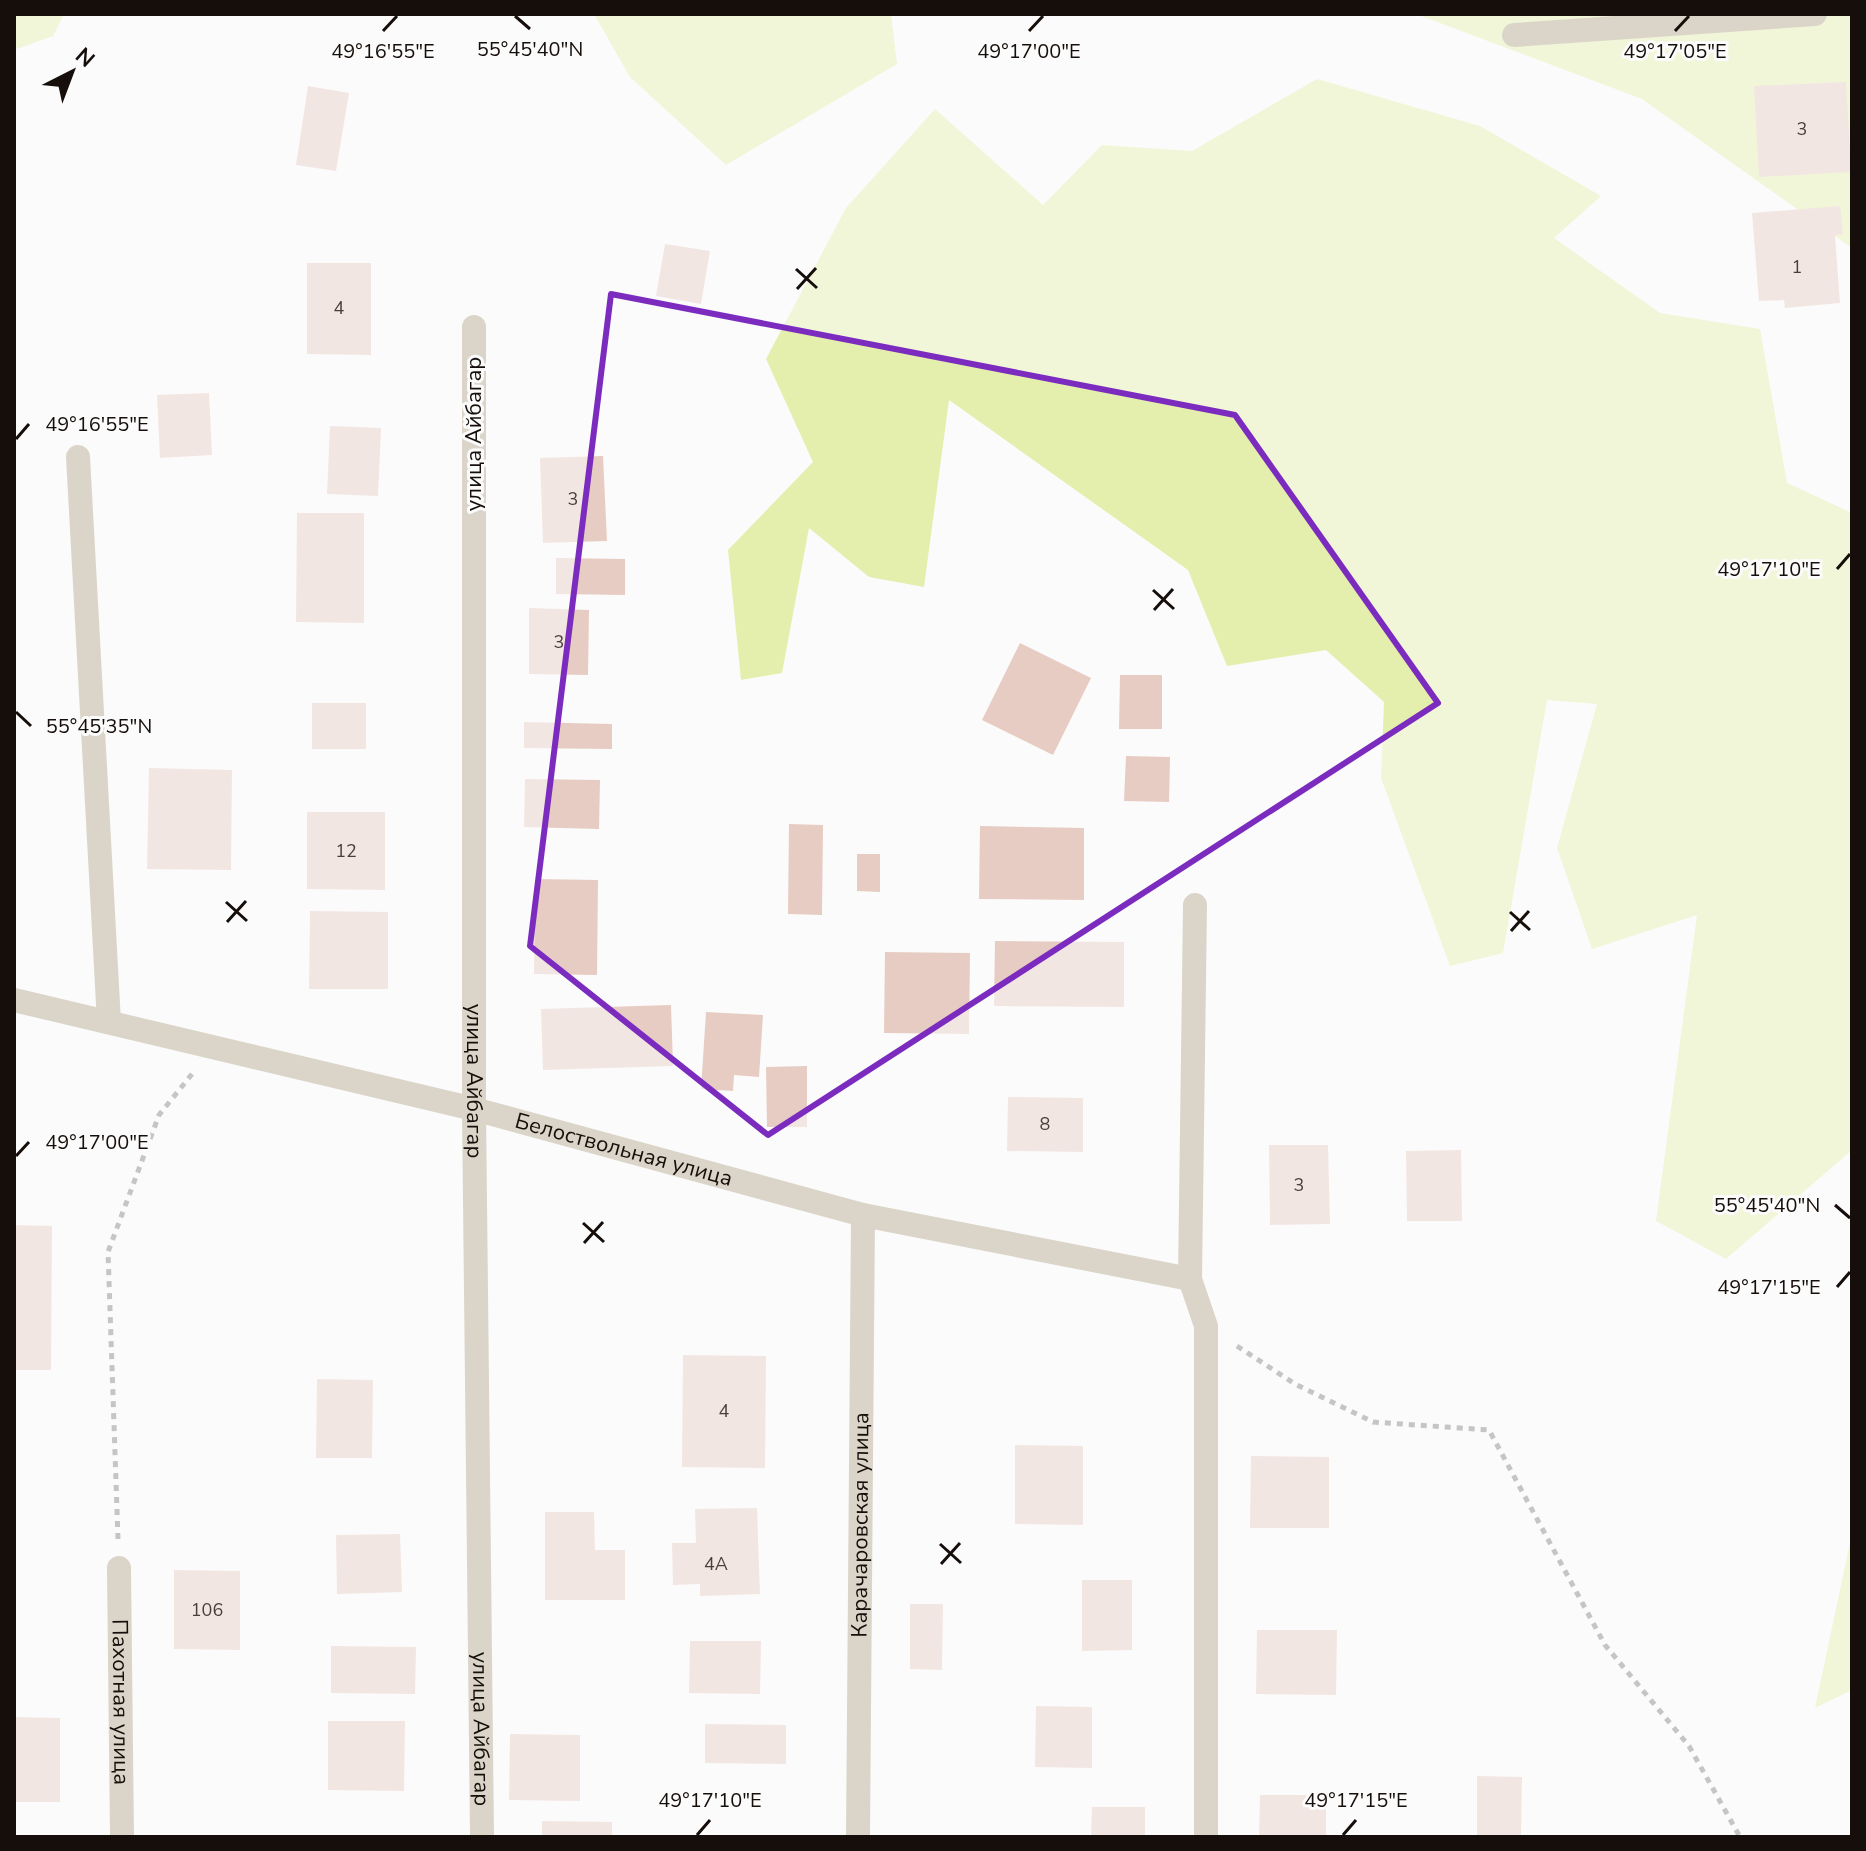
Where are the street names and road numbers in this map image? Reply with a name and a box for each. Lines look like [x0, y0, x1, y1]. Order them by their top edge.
street label: улица Айбагар [459, 357, 489, 511]
street label: улица Айбагар [459, 1004, 490, 1159]
street label: Белоствольная улица [512, 1106, 736, 1194]
street label: Карачаровская улица [845, 1412, 876, 1638]
street label: Пахотная улица [105, 1619, 136, 1785]
street label: улица Айбагар [465, 1651, 497, 1806]

